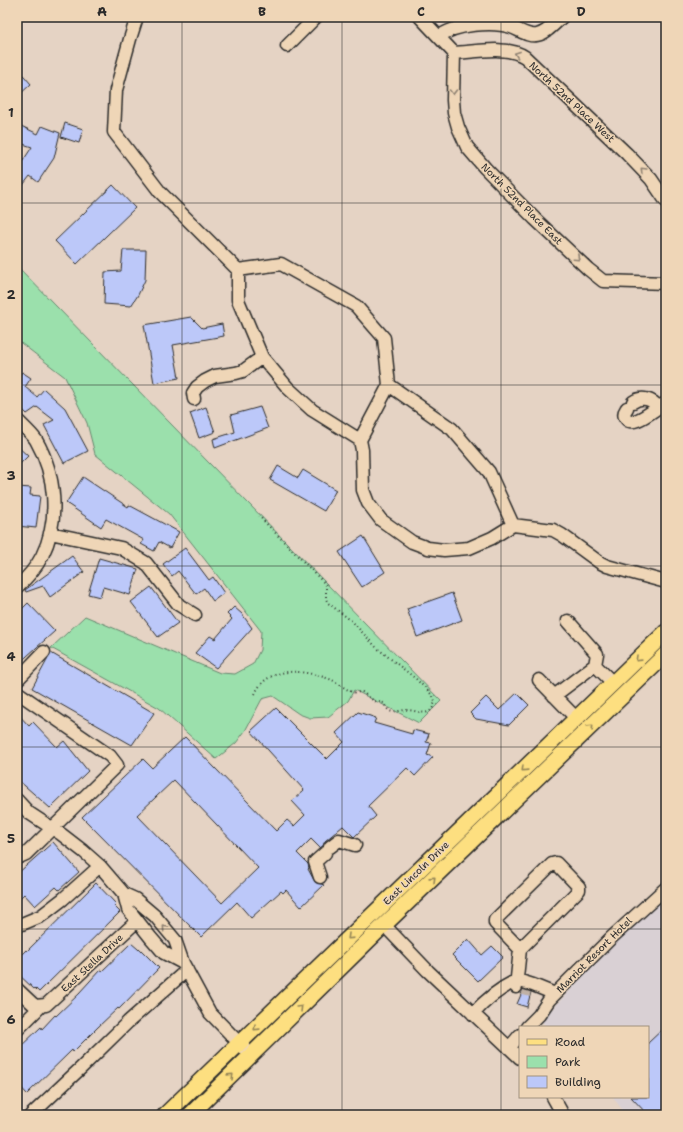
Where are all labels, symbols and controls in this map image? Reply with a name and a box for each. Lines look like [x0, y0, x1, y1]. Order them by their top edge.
text: A [97, 3, 107, 20]
text: B [258, 3, 266, 20]
text: C [417, 3, 425, 20]
text: D [576, 3, 586, 20]
one-way arrow [513, 50, 520, 59]
street label: North 52nd Place West [526, 59, 618, 145]
one-way arrow [449, 89, 457, 95]
text: 1 [8, 104, 14, 121]
street label: North 52nd Place East [478, 160, 566, 248]
one-way arrow [640, 167, 648, 175]
one-way arrow [572, 254, 580, 261]
text: 2 [6, 286, 16, 303]
text: 3 [6, 467, 16, 484]
text: 4 [6, 648, 16, 665]
one-way arrow [635, 654, 643, 661]
one-way arrow [586, 724, 594, 732]
one-way arrow [521, 764, 529, 772]
text: 5 [7, 830, 15, 847]
street label: East Lincoln Drive [380, 838, 452, 908]
one-way arrow [428, 876, 436, 883]
street label: Marriot Resort Hotel [553, 914, 635, 996]
one-way arrow [163, 926, 170, 933]
street label: East Stella Drive [58, 931, 126, 995]
one-way arrow [347, 932, 355, 940]
one-way arrow [295, 1005, 303, 1013]
text: 6 [6, 1011, 16, 1028]
one-way arrow [253, 1023, 261, 1031]
legend [519, 1026, 649, 1098]
text: Road [555, 1034, 586, 1050]
text: Park [555, 1054, 581, 1070]
one-way arrow [226, 1073, 234, 1080]
text: Building [555, 1074, 601, 1090]

